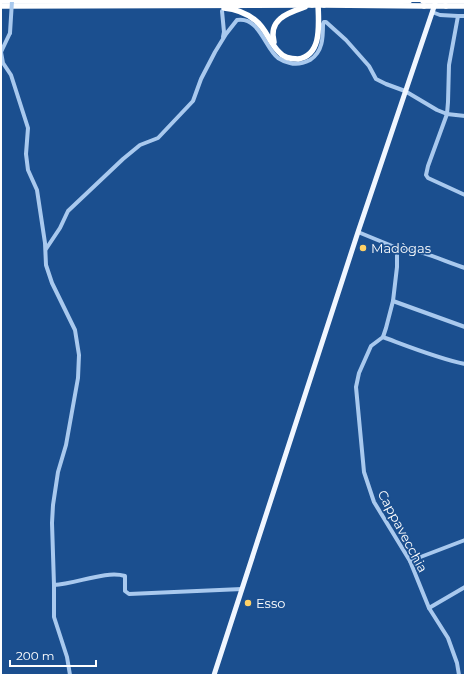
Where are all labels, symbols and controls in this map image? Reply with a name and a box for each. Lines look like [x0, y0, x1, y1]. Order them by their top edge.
place label: Madògas [371, 240, 431, 256]
marker: Madògas [358, 243, 368, 253]
street label: Cappavecchia [375, 487, 431, 575]
place label: Esso [256, 595, 285, 611]
marker: Esso [243, 598, 253, 608]
scale bar [10, 642, 96, 668]
text: 200 m [16, 648, 55, 663]

